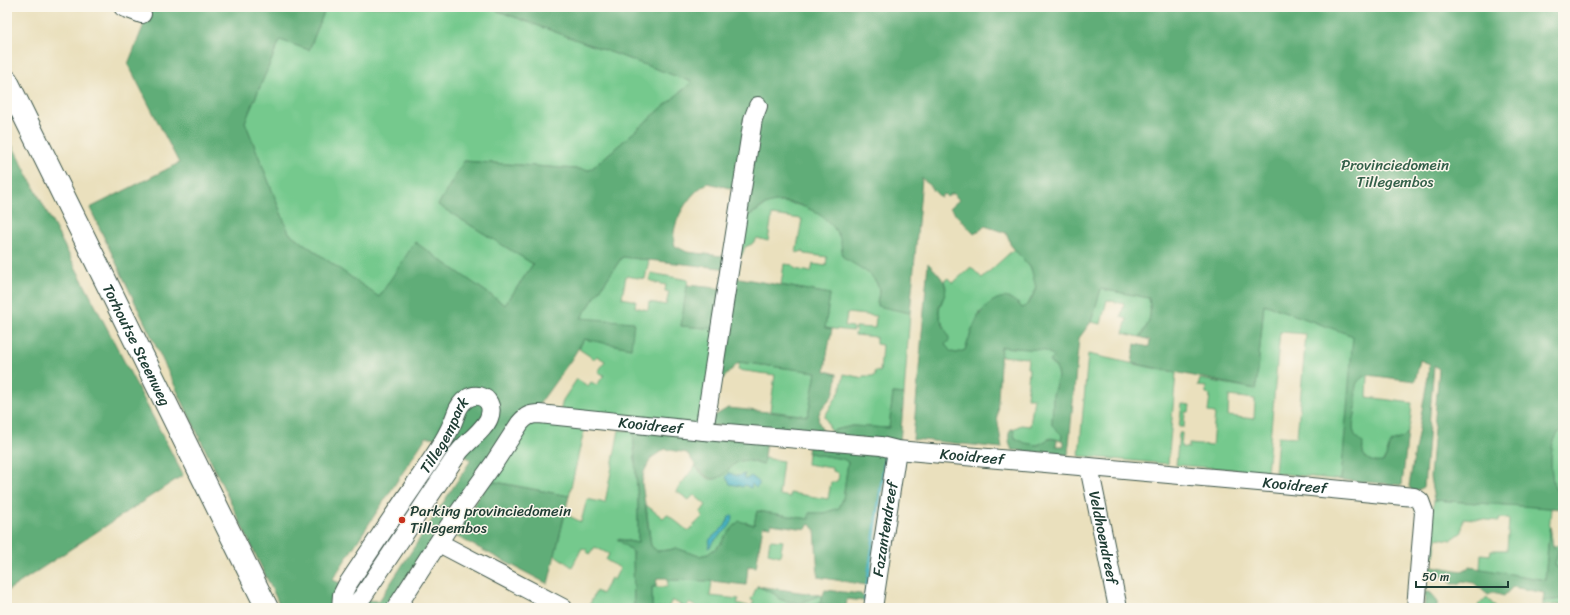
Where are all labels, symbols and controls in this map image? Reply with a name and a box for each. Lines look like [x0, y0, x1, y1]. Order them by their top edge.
park label: Provinciedomein Tillegembos [1341, 152, 1449, 195]
street label: Torhoutse Steenweg [95, 279, 178, 411]
street label: Tillegempark [413, 389, 476, 479]
street label: Kooidreef [617, 409, 686, 442]
street label: Kooidreef [939, 441, 1007, 473]
street label: Kooidreef [1261, 469, 1330, 502]
street label: Fazantendreef [865, 477, 905, 578]
street label: Veldhoendreef [1081, 489, 1126, 589]
place label: Parking provinciedomein Tillegembos [410, 498, 571, 541]
marker: Parking provinciedomein Tillegembos [397, 515, 407, 525]
scale bar [1416, 563, 1508, 589]
text: 50 m [1422, 566, 1449, 588]

